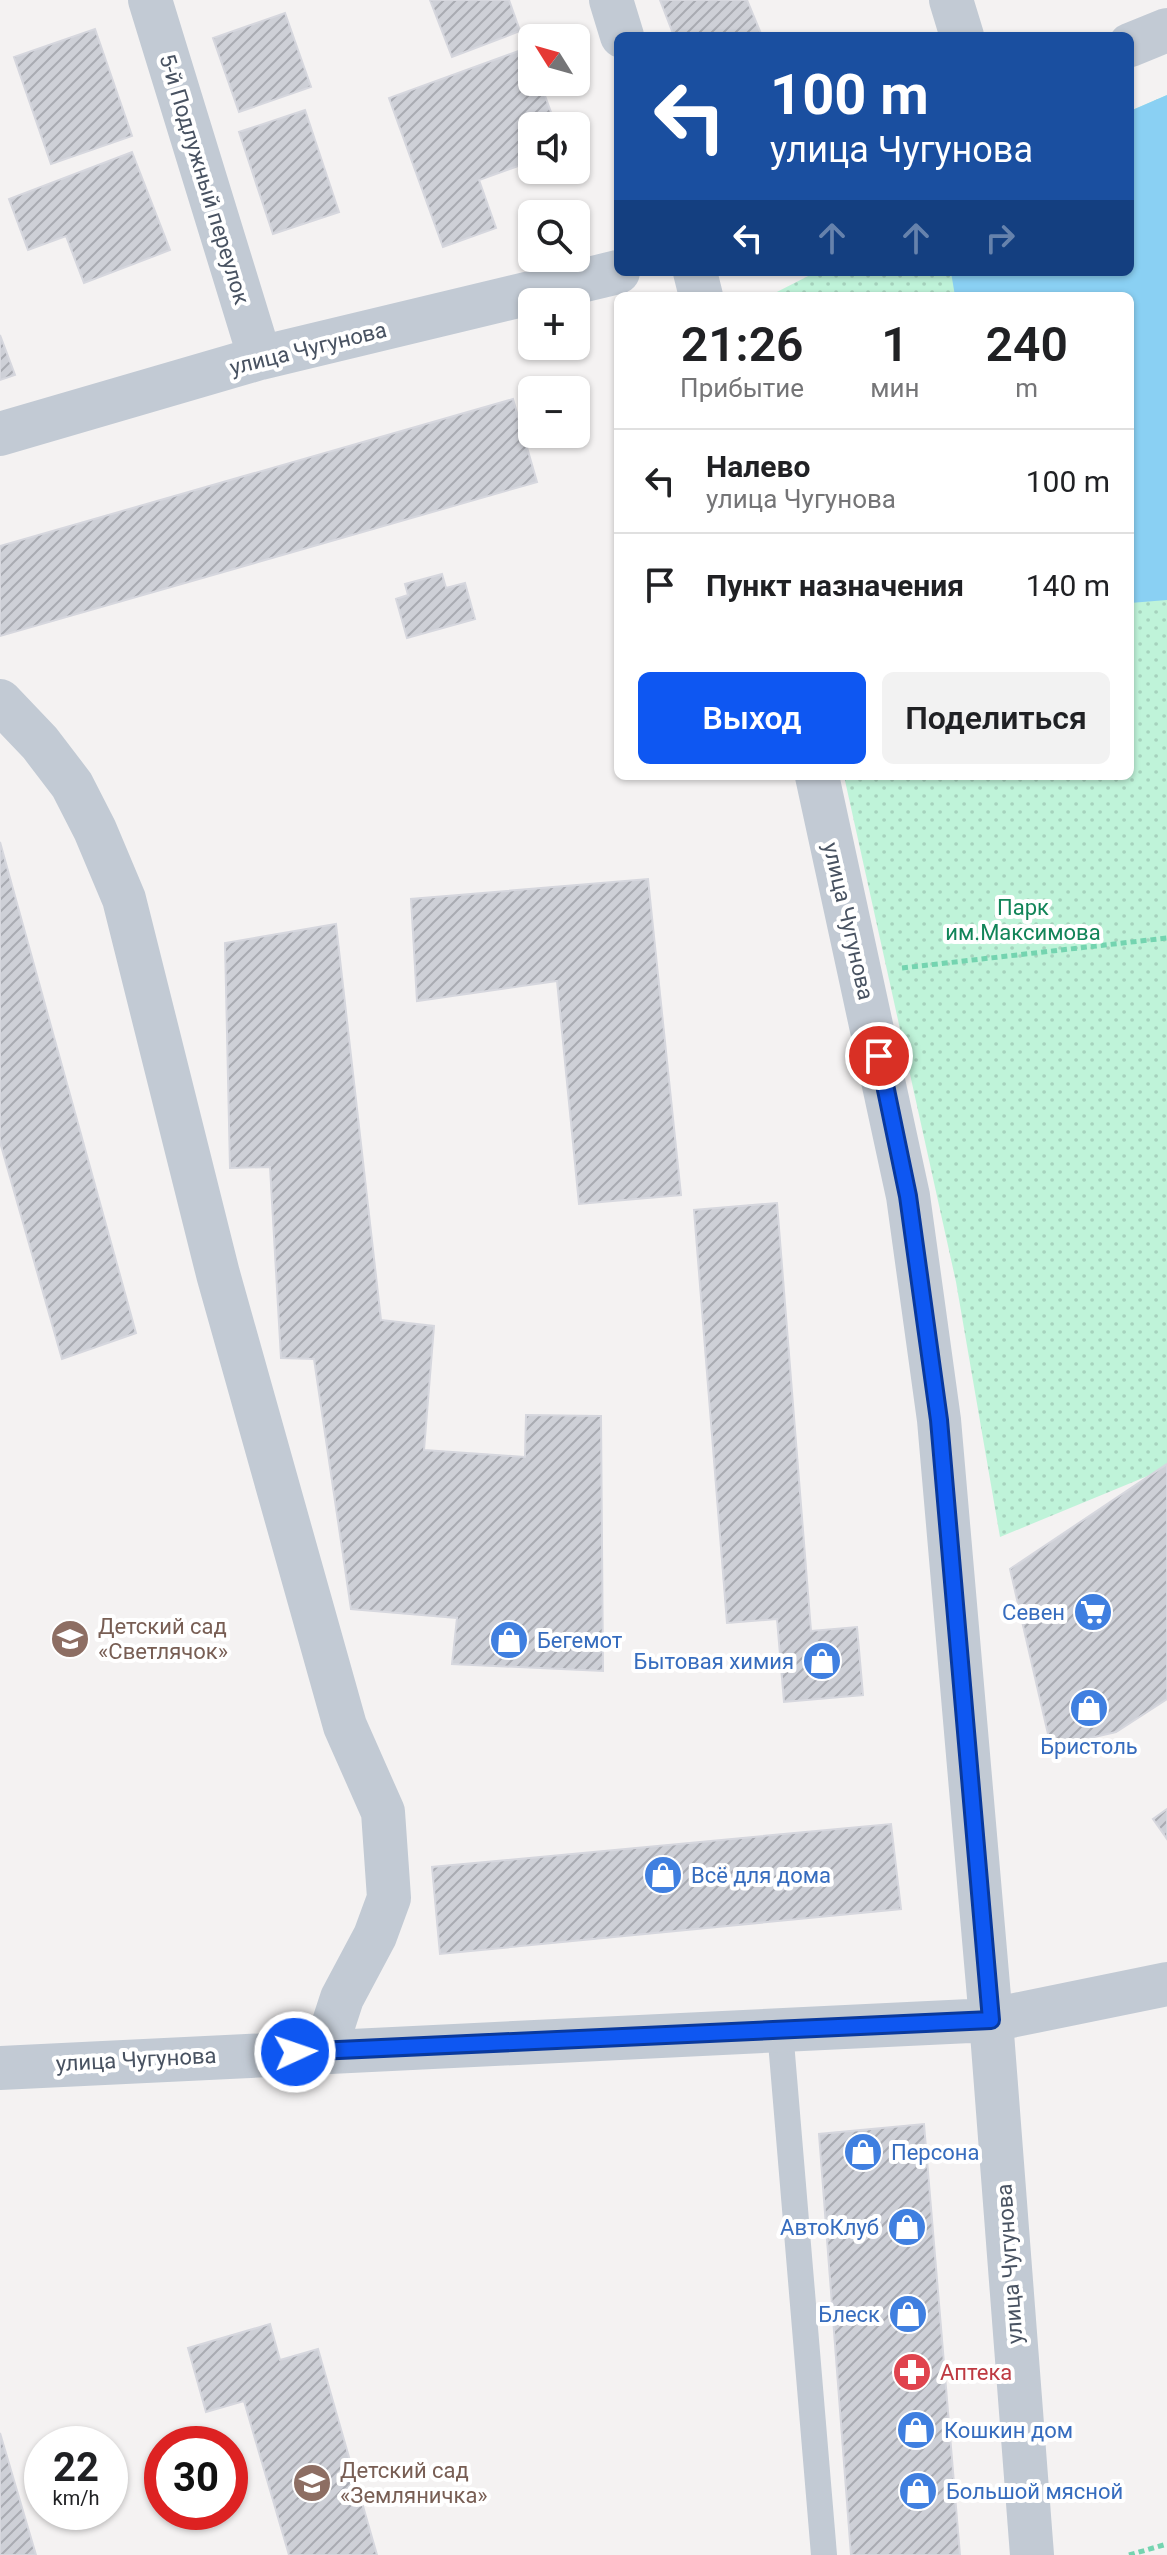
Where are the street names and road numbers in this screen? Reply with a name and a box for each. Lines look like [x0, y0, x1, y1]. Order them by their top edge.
street label: 5-й Подлужный переулок [154, 51, 255, 308]
street label: улица Чугунова [227, 317, 389, 380]
street label: улица Чугунова [818, 840, 879, 1002]
street label: улица Чугунова [55, 2043, 217, 2076]
street label: улица Чугунова [991, 2183, 1028, 2345]

